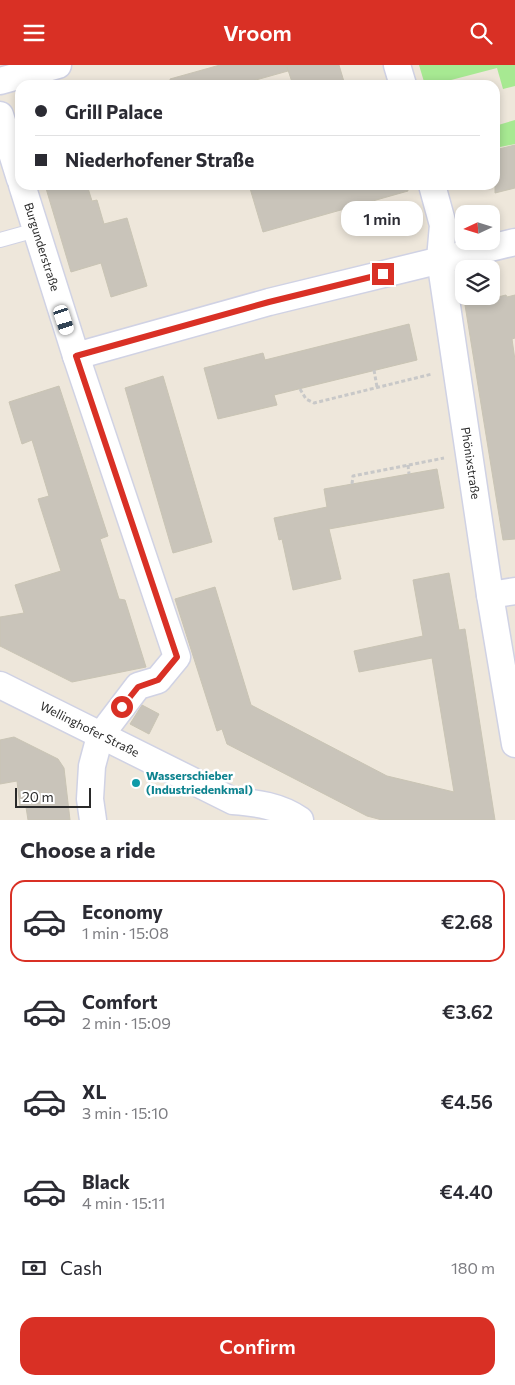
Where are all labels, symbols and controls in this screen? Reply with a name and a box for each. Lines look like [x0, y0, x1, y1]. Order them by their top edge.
icon: menu [20, 19, 48, 47]
text: Vroom [223, 19, 292, 46]
icon: search [467, 19, 495, 47]
text: Grill Palace [65, 100, 163, 123]
text: Niederhofener Straße [65, 148, 254, 171]
street label: Burgunderstraße [22, 201, 63, 293]
callout: 1 min [342, 201, 424, 237]
north arrow [455, 205, 500, 250]
map controls [455, 205, 500, 305]
text: 1 min [363, 209, 401, 228]
button: layers [455, 260, 500, 305]
route end [372, 263, 394, 285]
car [52, 303, 75, 337]
street label: Phönixstraße [459, 426, 484, 500]
route start [111, 696, 133, 718]
street label: Wellinghofer Straße [38, 698, 142, 759]
place label: Wasserschieber (Industriedenkmal) [146, 768, 253, 796]
marker: Wasserschieber (Industriedenkmal) [130, 777, 142, 789]
scale bar [15, 785, 91, 808]
text: 20 m [22, 788, 54, 805]
text: Choose a ride [20, 836, 155, 863]
icon: car [22, 899, 67, 944]
text: Economy [82, 900, 163, 923]
text: €2.68 [441, 910, 493, 933]
text: 1 min · 15:08 [82, 923, 169, 942]
icon: car [22, 989, 67, 1034]
text: Comfort [82, 990, 158, 1013]
text: €3.62 [442, 1000, 493, 1023]
text: 2 min · 15:09 [82, 1013, 171, 1032]
icon: car [22, 1079, 67, 1124]
text: XL [82, 1080, 107, 1103]
text: €4.56 [441, 1090, 493, 1113]
text: 3 min · 15:10 [82, 1103, 168, 1122]
icon: car [22, 1169, 67, 1214]
text: Black [82, 1170, 130, 1193]
text: €4.40 [439, 1180, 493, 1203]
text: 4 min · 15:11 [82, 1193, 165, 1212]
icon: cash [20, 1254, 48, 1282]
text: Cash [60, 1256, 102, 1279]
text: 180 m [451, 1258, 495, 1277]
button: Confirm [20, 1317, 495, 1375]

